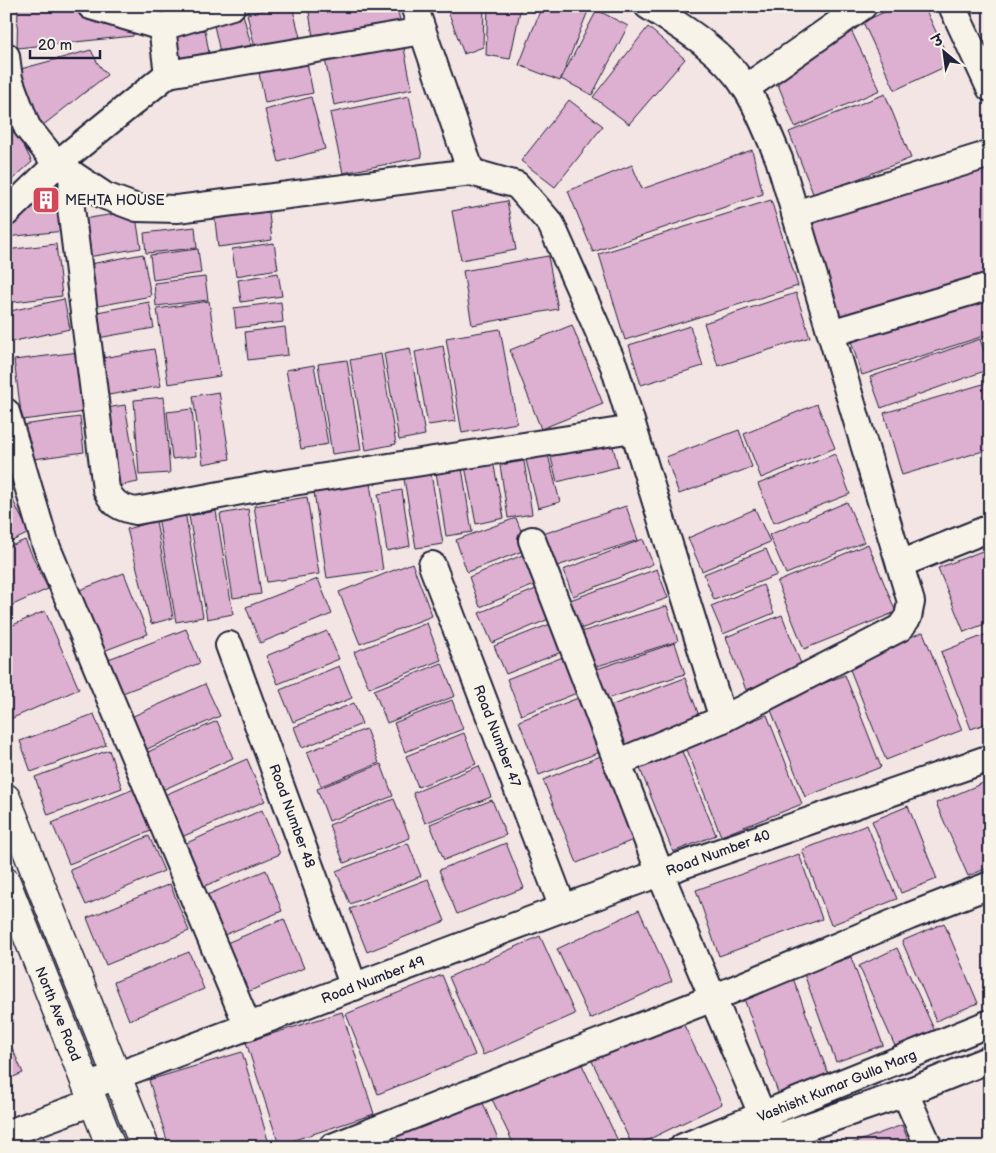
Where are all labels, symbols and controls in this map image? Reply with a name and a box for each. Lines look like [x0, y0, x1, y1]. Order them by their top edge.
scale bar [30, 28, 100, 60]
north arrow [918, 28, 968, 78]
text: उ [928, 31, 948, 52]
text: 20 m [38, 36, 72, 55]
building icon: MEHTA HOUSE [31, 185, 61, 215]
place label: MEHTA HOUSE [65, 192, 165, 209]
street label: Road Number 47 [470, 682, 524, 790]
street label: Road Number 48 [265, 762, 319, 870]
street label: Road Number 40 [664, 826, 772, 880]
street label: Road Number 49 [319, 952, 427, 1008]
street label: North Ave Road [31, 964, 85, 1064]
street label: Vashisht Kumar Gulla Marg [755, 1046, 919, 1126]

